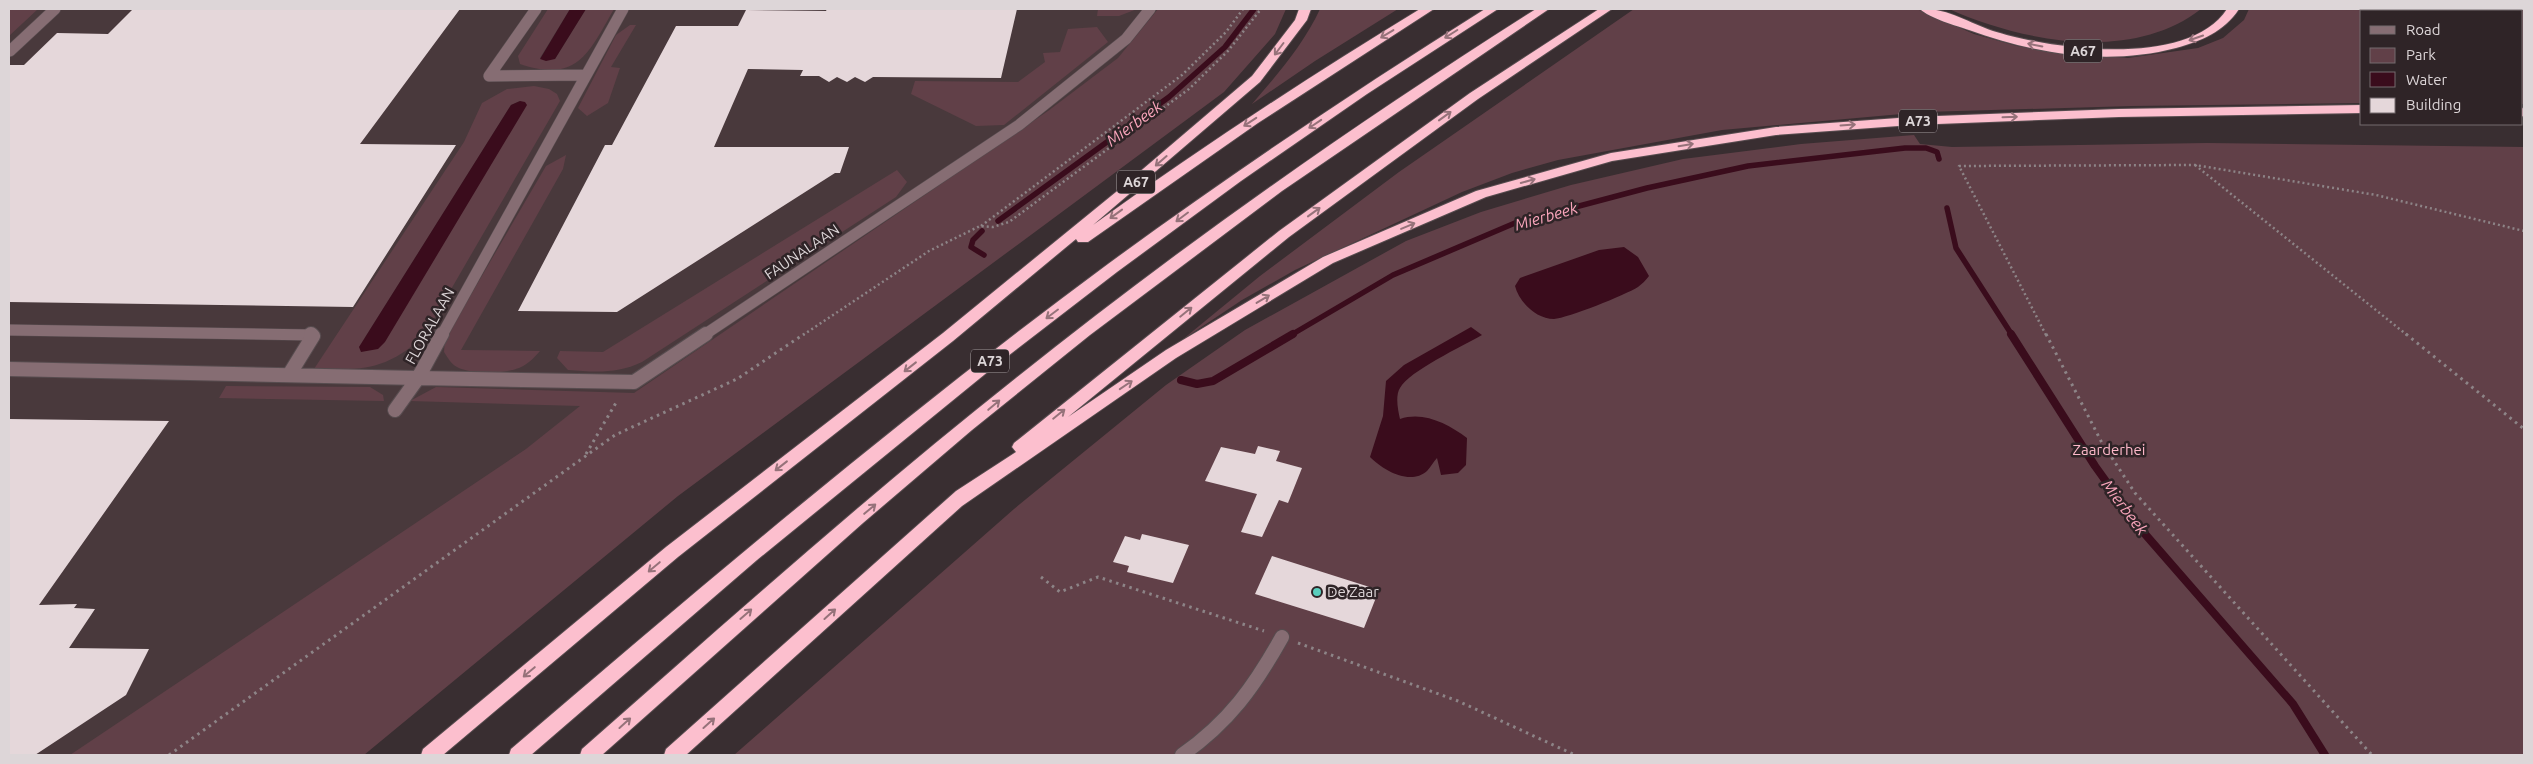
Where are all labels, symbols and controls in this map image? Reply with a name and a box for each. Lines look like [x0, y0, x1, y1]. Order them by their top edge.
legend [2360, 10, 2523, 125]
text: Road [2406, 21, 2441, 38]
one-way arrow [1380, 29, 1394, 39]
one-way arrow [1444, 29, 1458, 40]
one-way arrow [2188, 34, 2204, 43]
one-way arrow [2028, 40, 2044, 49]
road number: A67 [2064, 40, 2102, 62]
one-way arrow [1273, 42, 1284, 55]
text: Park [2406, 46, 2436, 63]
text: Water [2406, 71, 2447, 88]
water label: Mierbeek [1102, 96, 1166, 149]
text: Building [2406, 96, 2461, 113]
road number: A73 [1899, 110, 1937, 132]
one-way arrow [1438, 111, 1452, 121]
one-way arrow [2002, 112, 2018, 122]
one-way arrow [1244, 117, 1258, 127]
one-way arrow [1308, 119, 1322, 129]
one-way arrow [1839, 121, 1855, 130]
one-way arrow [1678, 140, 1694, 150]
one-way arrow [1155, 155, 1168, 166]
road number: A67 [1117, 170, 1155, 193]
one-way arrow [1520, 175, 1536, 185]
water label: Mierbeek [1512, 198, 1580, 234]
one-way arrow [1307, 207, 1321, 217]
one-way arrow [1109, 209, 1123, 219]
one-way arrow [1176, 211, 1189, 222]
street label: FAUNALAAN [761, 220, 842, 283]
one-way arrow [1400, 220, 1415, 230]
street label: FLORALAAN [402, 284, 458, 367]
one-way arrow [1256, 294, 1270, 304]
one-way arrow [1179, 307, 1192, 318]
one-way arrow [1046, 308, 1059, 319]
road number: A73 [971, 350, 1009, 372]
one-way arrow [903, 361, 916, 372]
one-way arrow [1118, 380, 1132, 390]
one-way arrow [988, 399, 1001, 410]
one-way arrow [1053, 408, 1066, 419]
park label: Zaarderhei [2073, 441, 2145, 458]
one-way arrow [775, 461, 788, 472]
water label: Mierbeek [2098, 476, 2152, 539]
one-way arrow [863, 504, 876, 515]
one-way arrow [648, 562, 661, 573]
place label: De Zaar [1327, 583, 1379, 600]
marker: De Zaar [1311, 586, 1323, 598]
one-way arrow [739, 608, 752, 620]
one-way arrow [824, 608, 837, 620]
one-way arrow [523, 666, 536, 677]
one-way arrow [619, 717, 632, 728]
one-way arrow [703, 717, 716, 729]

